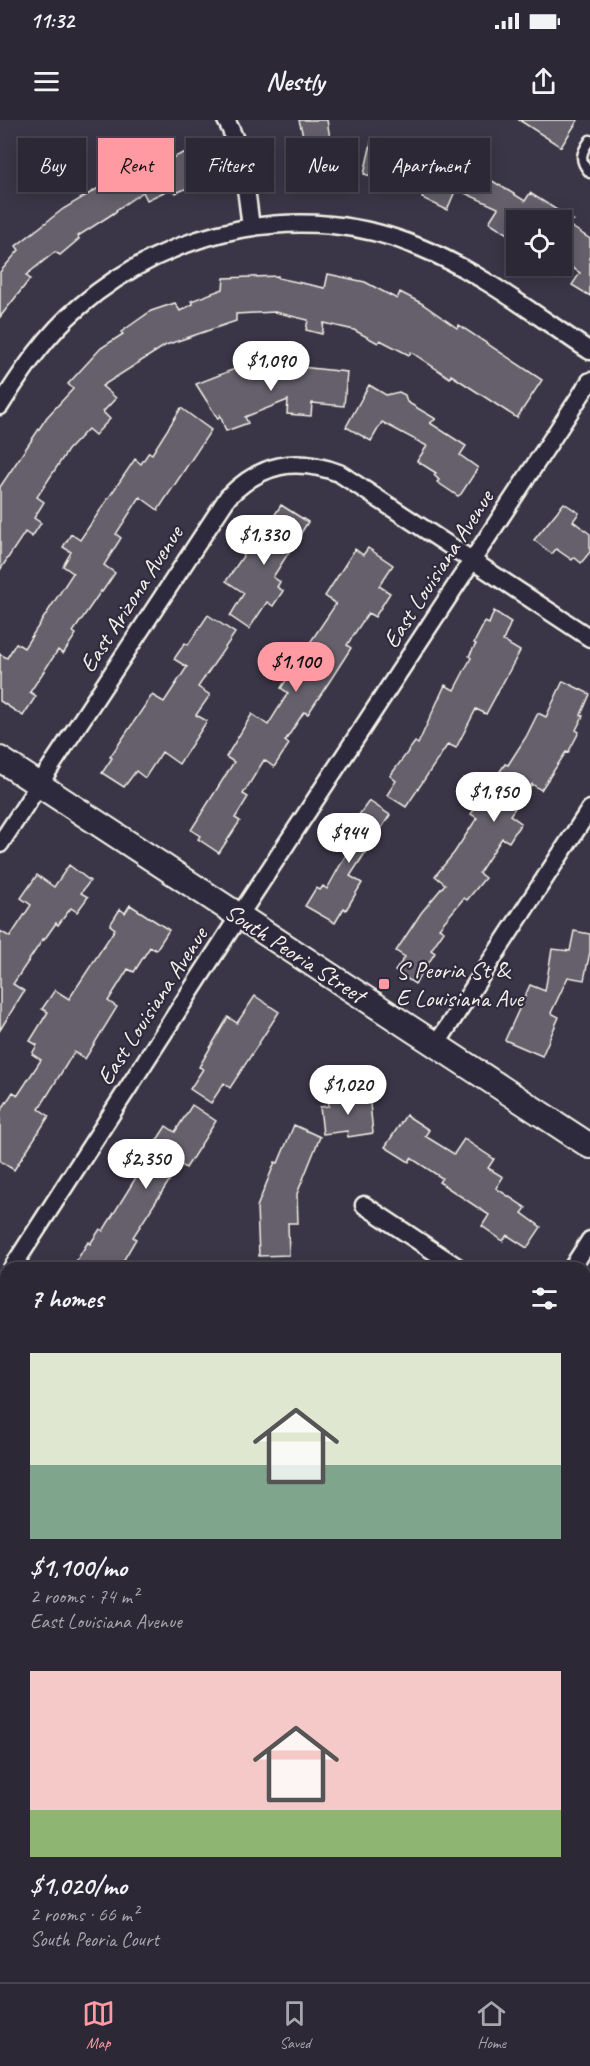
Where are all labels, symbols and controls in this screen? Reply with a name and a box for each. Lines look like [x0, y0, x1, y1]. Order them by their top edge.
text: 11:32 [30, 7, 74, 35]
text: Nestly [266, 64, 324, 98]
icon: menu [30, 65, 63, 98]
icon: share [527, 65, 560, 98]
chip: Buy [18, 138, 86, 192]
chip: Rent [98, 138, 174, 192]
chip: Filters [186, 138, 274, 192]
chip: New [286, 138, 358, 192]
chip: Apartment [370, 138, 490, 192]
map controls [506, 210, 572, 276]
button: locate [506, 210, 572, 276]
pin: $1,090 [222, 341, 320, 392]
text: $1,090 [247, 348, 295, 373]
street label: East Louisiana Avenue [376, 483, 501, 654]
pin: $1,330 [215, 515, 313, 566]
street label: East Arizona Avenue [72, 518, 191, 678]
text: $1,330 [240, 522, 288, 547]
pin: $1,100 [247, 642, 345, 693]
text: $1,100 [272, 649, 320, 674]
pin: $1,950 [445, 772, 543, 823]
text: $1,950 [470, 779, 518, 804]
pin: $944 [313, 813, 385, 864]
text: $944 [331, 820, 367, 845]
street label: South Peoria Street [219, 896, 373, 1011]
street label: East Louisiana Avenue [90, 920, 215, 1091]
place label: S Peoria St & E Louisiana Ave [396, 955, 525, 1013]
marker: S Peoria St & E Louisiana Ave [377, 977, 391, 991]
pin: $1,020 [299, 1065, 397, 1116]
text: $1,020 [324, 1072, 372, 1097]
pin: $2,350 [97, 1139, 195, 1190]
text: $2,350 [122, 1146, 170, 1171]
text: 7 homes [30, 1282, 103, 1315]
icon: filters [528, 1282, 561, 1315]
icon: home [242, 1392, 350, 1500]
text: $1,100/mo [30, 1551, 127, 1584]
text: 2 rooms · 74 m² [30, 1584, 138, 1609]
text: East Louisiana Avenue [30, 1609, 182, 1634]
icon: home [242, 1710, 350, 1818]
text: $1,020/mo [30, 1869, 127, 1902]
text: 2 rooms · 66 m² [30, 1902, 138, 1927]
text: South Peoria Court [30, 1927, 159, 1952]
tab: Map [82, 1997, 115, 2053]
tab: Saved [278, 1997, 311, 2053]
tab: Home [475, 1997, 508, 2053]

